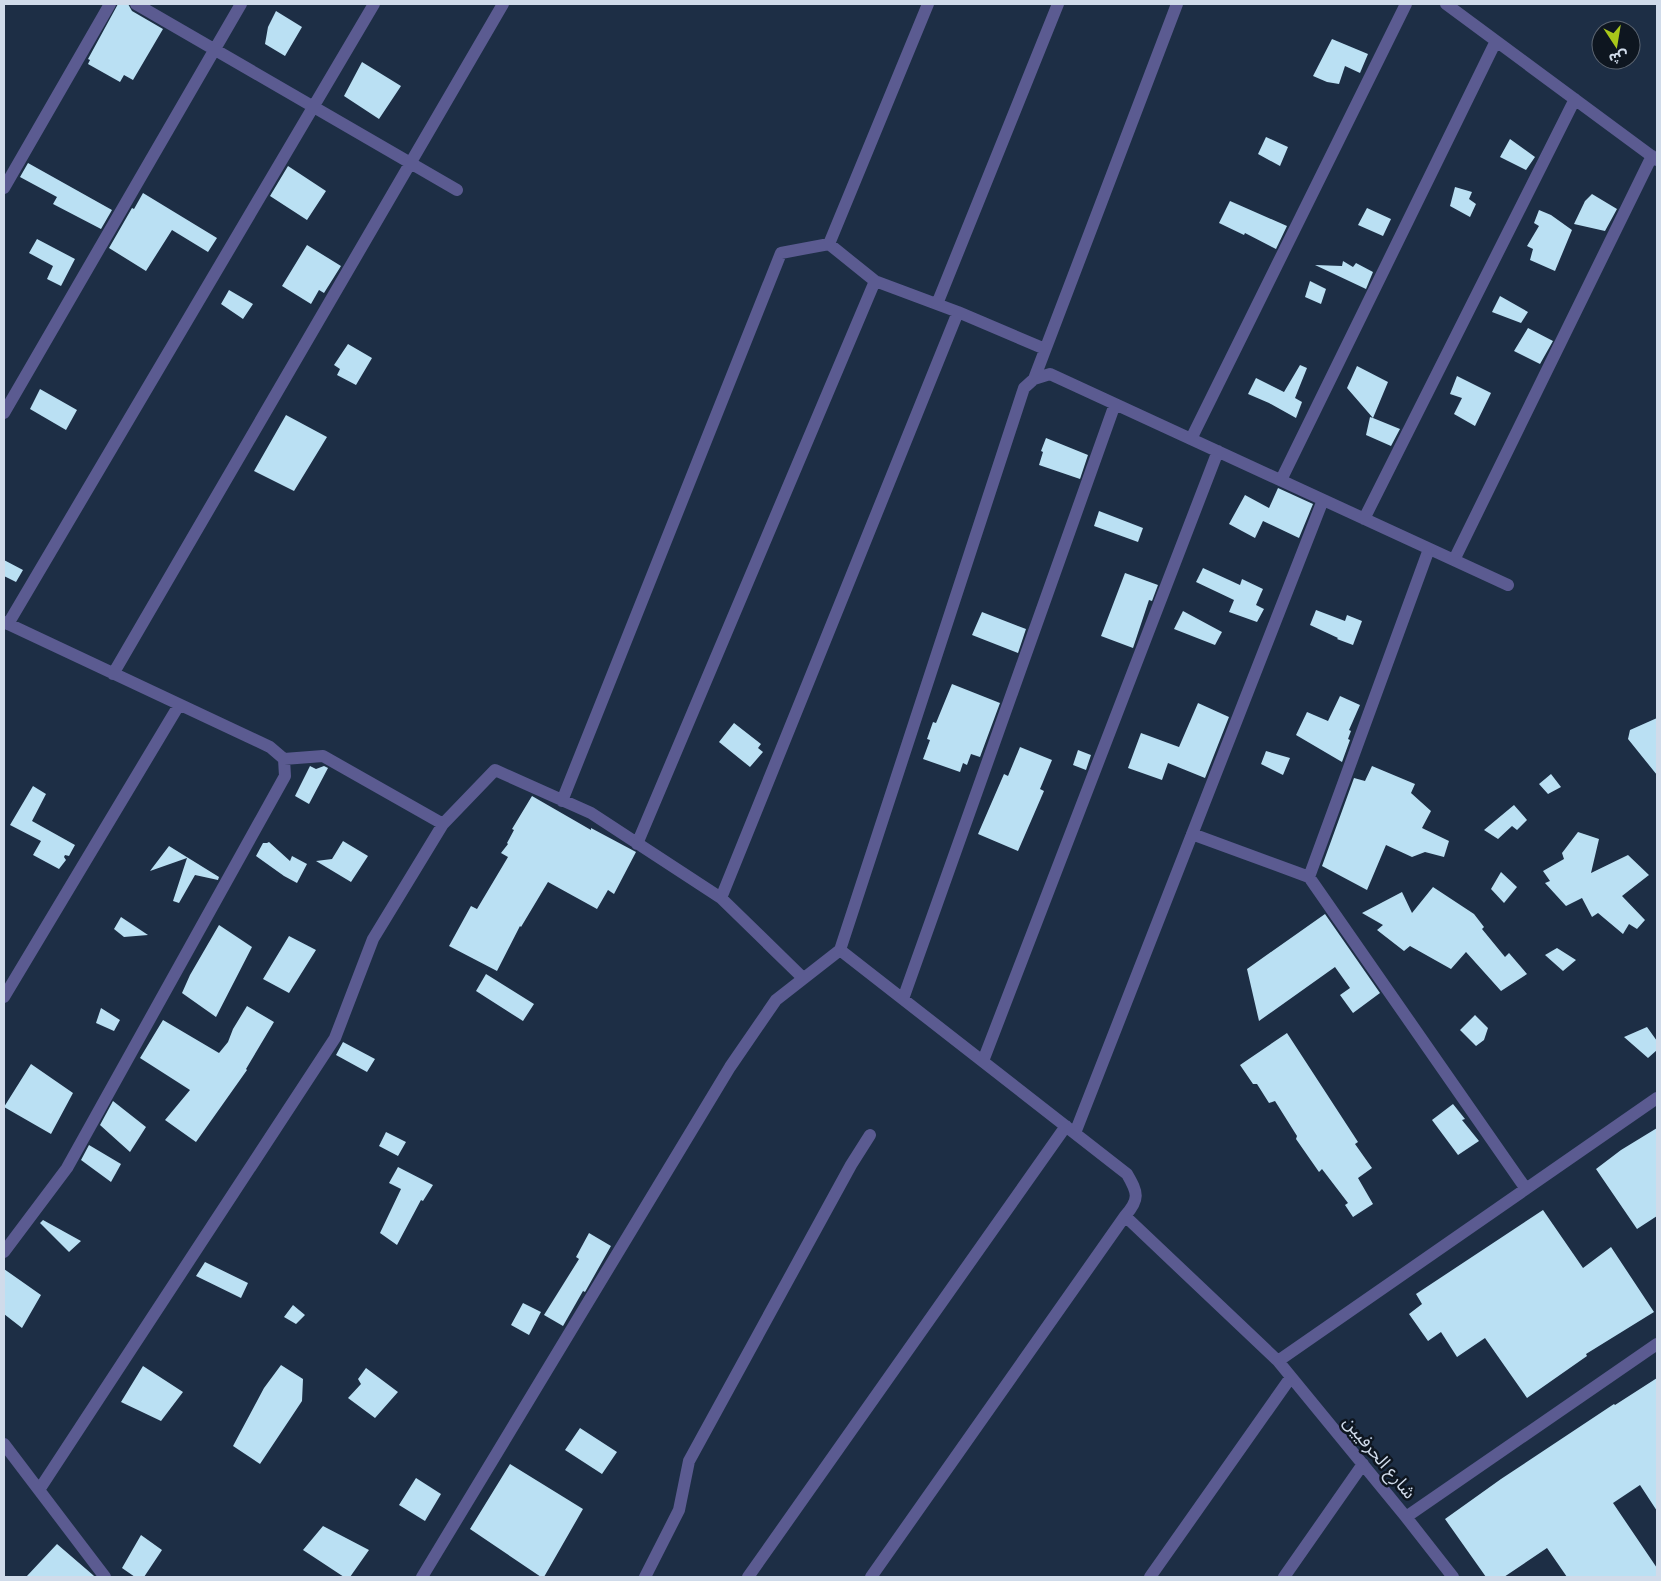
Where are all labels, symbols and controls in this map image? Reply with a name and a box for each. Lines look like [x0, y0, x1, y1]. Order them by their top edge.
north arrow [1591, 20, 1641, 70]
text: ش [1607, 47, 1630, 69]
street label: شارع الحرفيين [1336, 1411, 1421, 1505]

